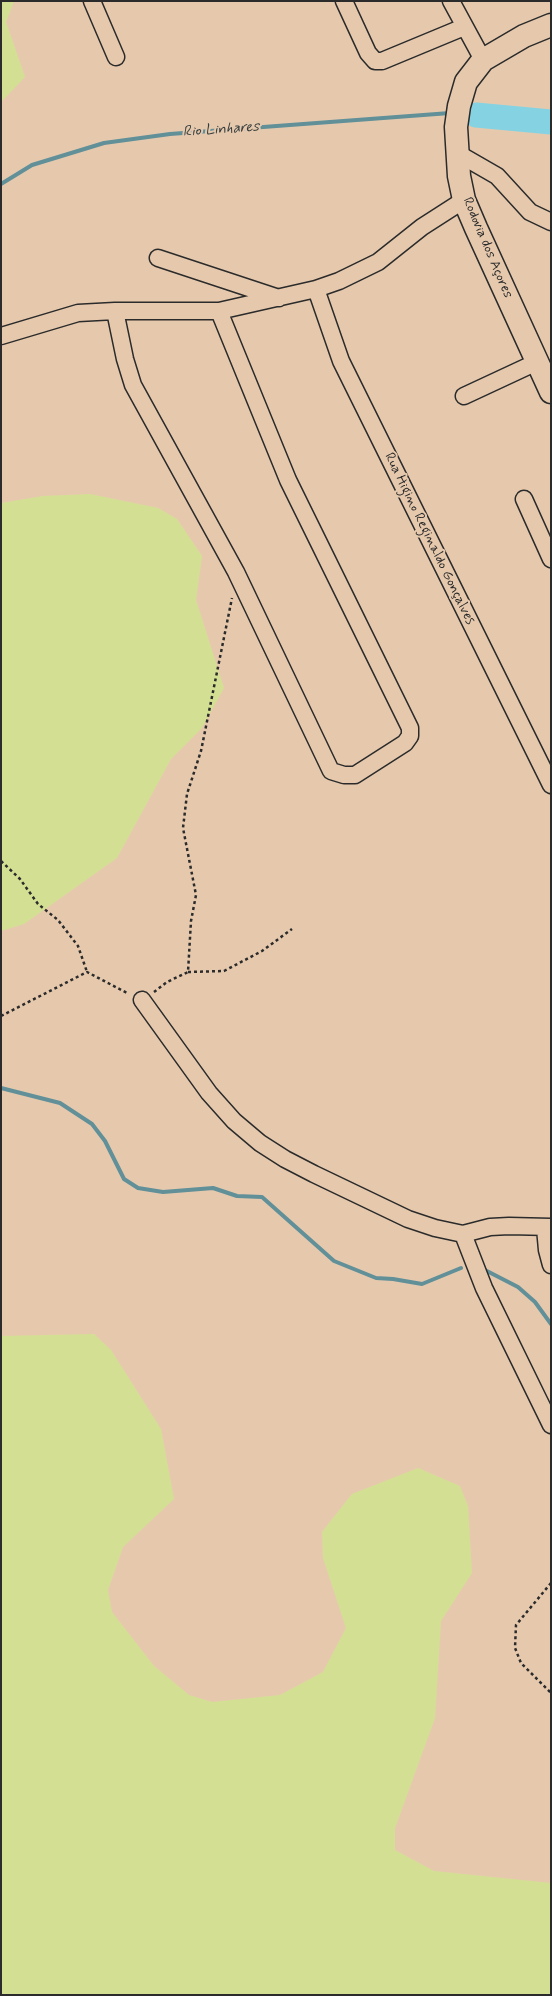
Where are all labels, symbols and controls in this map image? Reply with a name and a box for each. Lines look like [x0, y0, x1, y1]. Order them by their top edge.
water label: Rio Linhares [182, 118, 260, 142]
street label: Rodovia dos Açores [458, 195, 516, 301]
street label: Rua Higino Reginaldo Gonçalves [380, 450, 478, 628]

